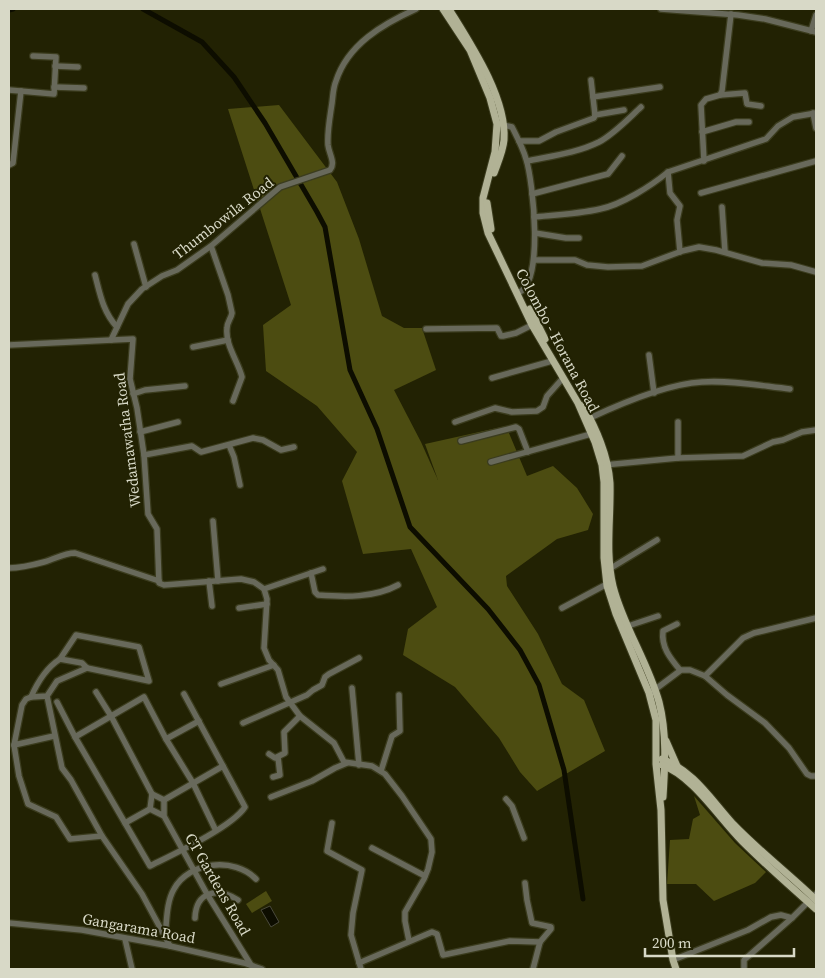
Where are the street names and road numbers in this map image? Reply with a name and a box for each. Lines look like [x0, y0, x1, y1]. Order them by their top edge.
street label: Thumbowila Road [168, 172, 278, 264]
street label: Colombo - Horana Road [511, 264, 605, 416]
street label: Wedamawatha Road [108, 371, 146, 509]
street label: CT Gardens Road [180, 829, 256, 939]
street label: Gangarama Road [81, 908, 198, 948]

